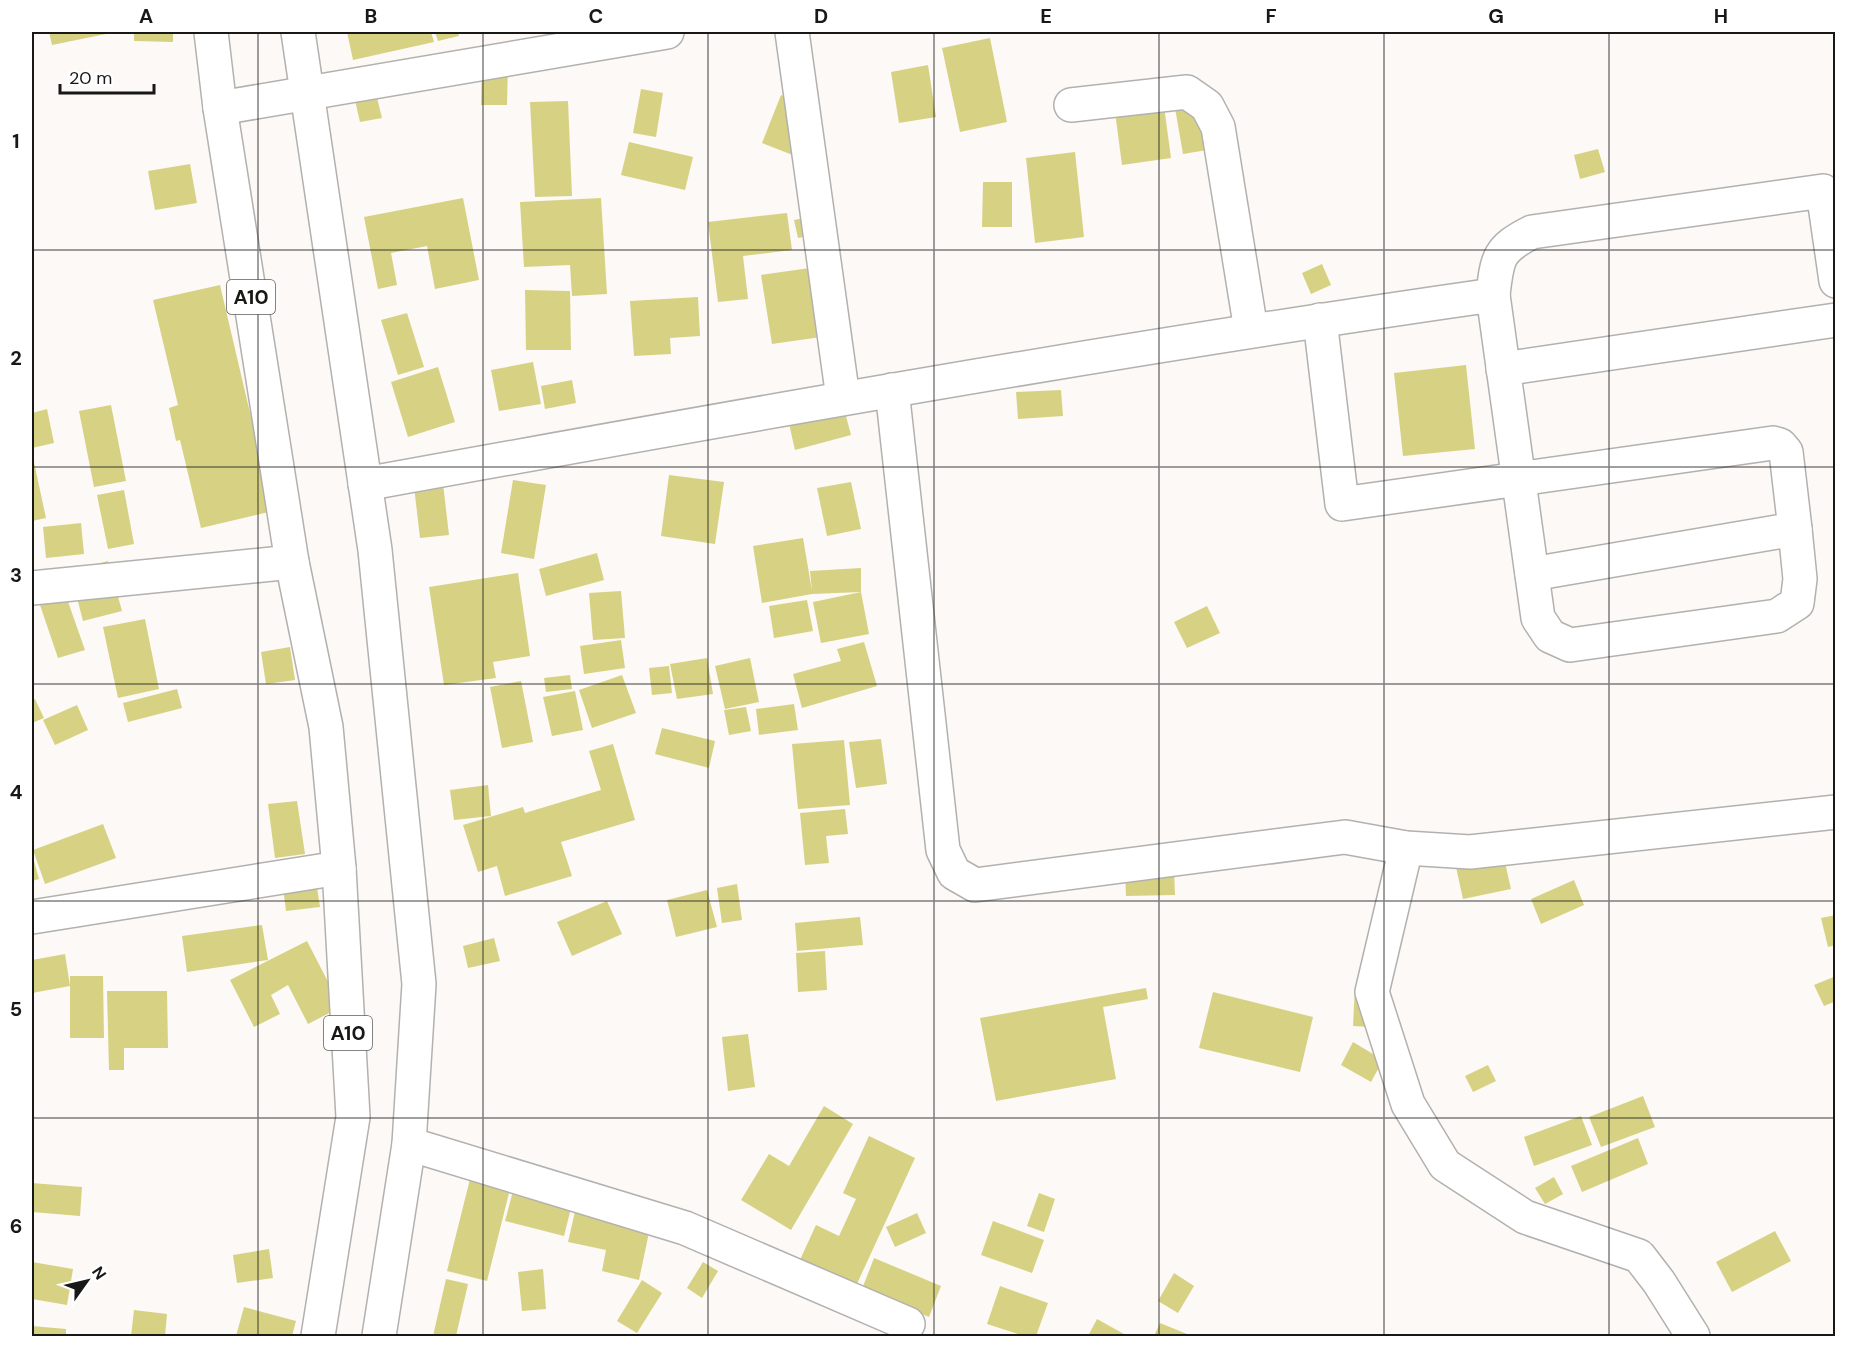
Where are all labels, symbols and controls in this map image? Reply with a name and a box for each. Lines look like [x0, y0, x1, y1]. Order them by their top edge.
text: A [139, 3, 153, 29]
text: B [365, 3, 377, 29]
text: C [589, 3, 603, 29]
text: D [814, 3, 828, 29]
text: E [1040, 3, 1052, 29]
text: F [1265, 3, 1277, 29]
text: G [1488, 3, 1504, 29]
text: H [1714, 3, 1728, 29]
scale bar [60, 57, 154, 95]
text: 20 m [69, 66, 112, 90]
text: 1 [12, 128, 20, 154]
road number: A10 [227, 280, 275, 314]
text: 2 [10, 345, 22, 371]
text: 3 [10, 562, 22, 588]
text: 4 [10, 779, 23, 805]
text: 5 [10, 996, 22, 1022]
road number: A10 [324, 1016, 372, 1050]
text: 6 [10, 1213, 22, 1239]
north arrow [57, 1251, 117, 1311]
text: N [87, 1262, 111, 1284]

